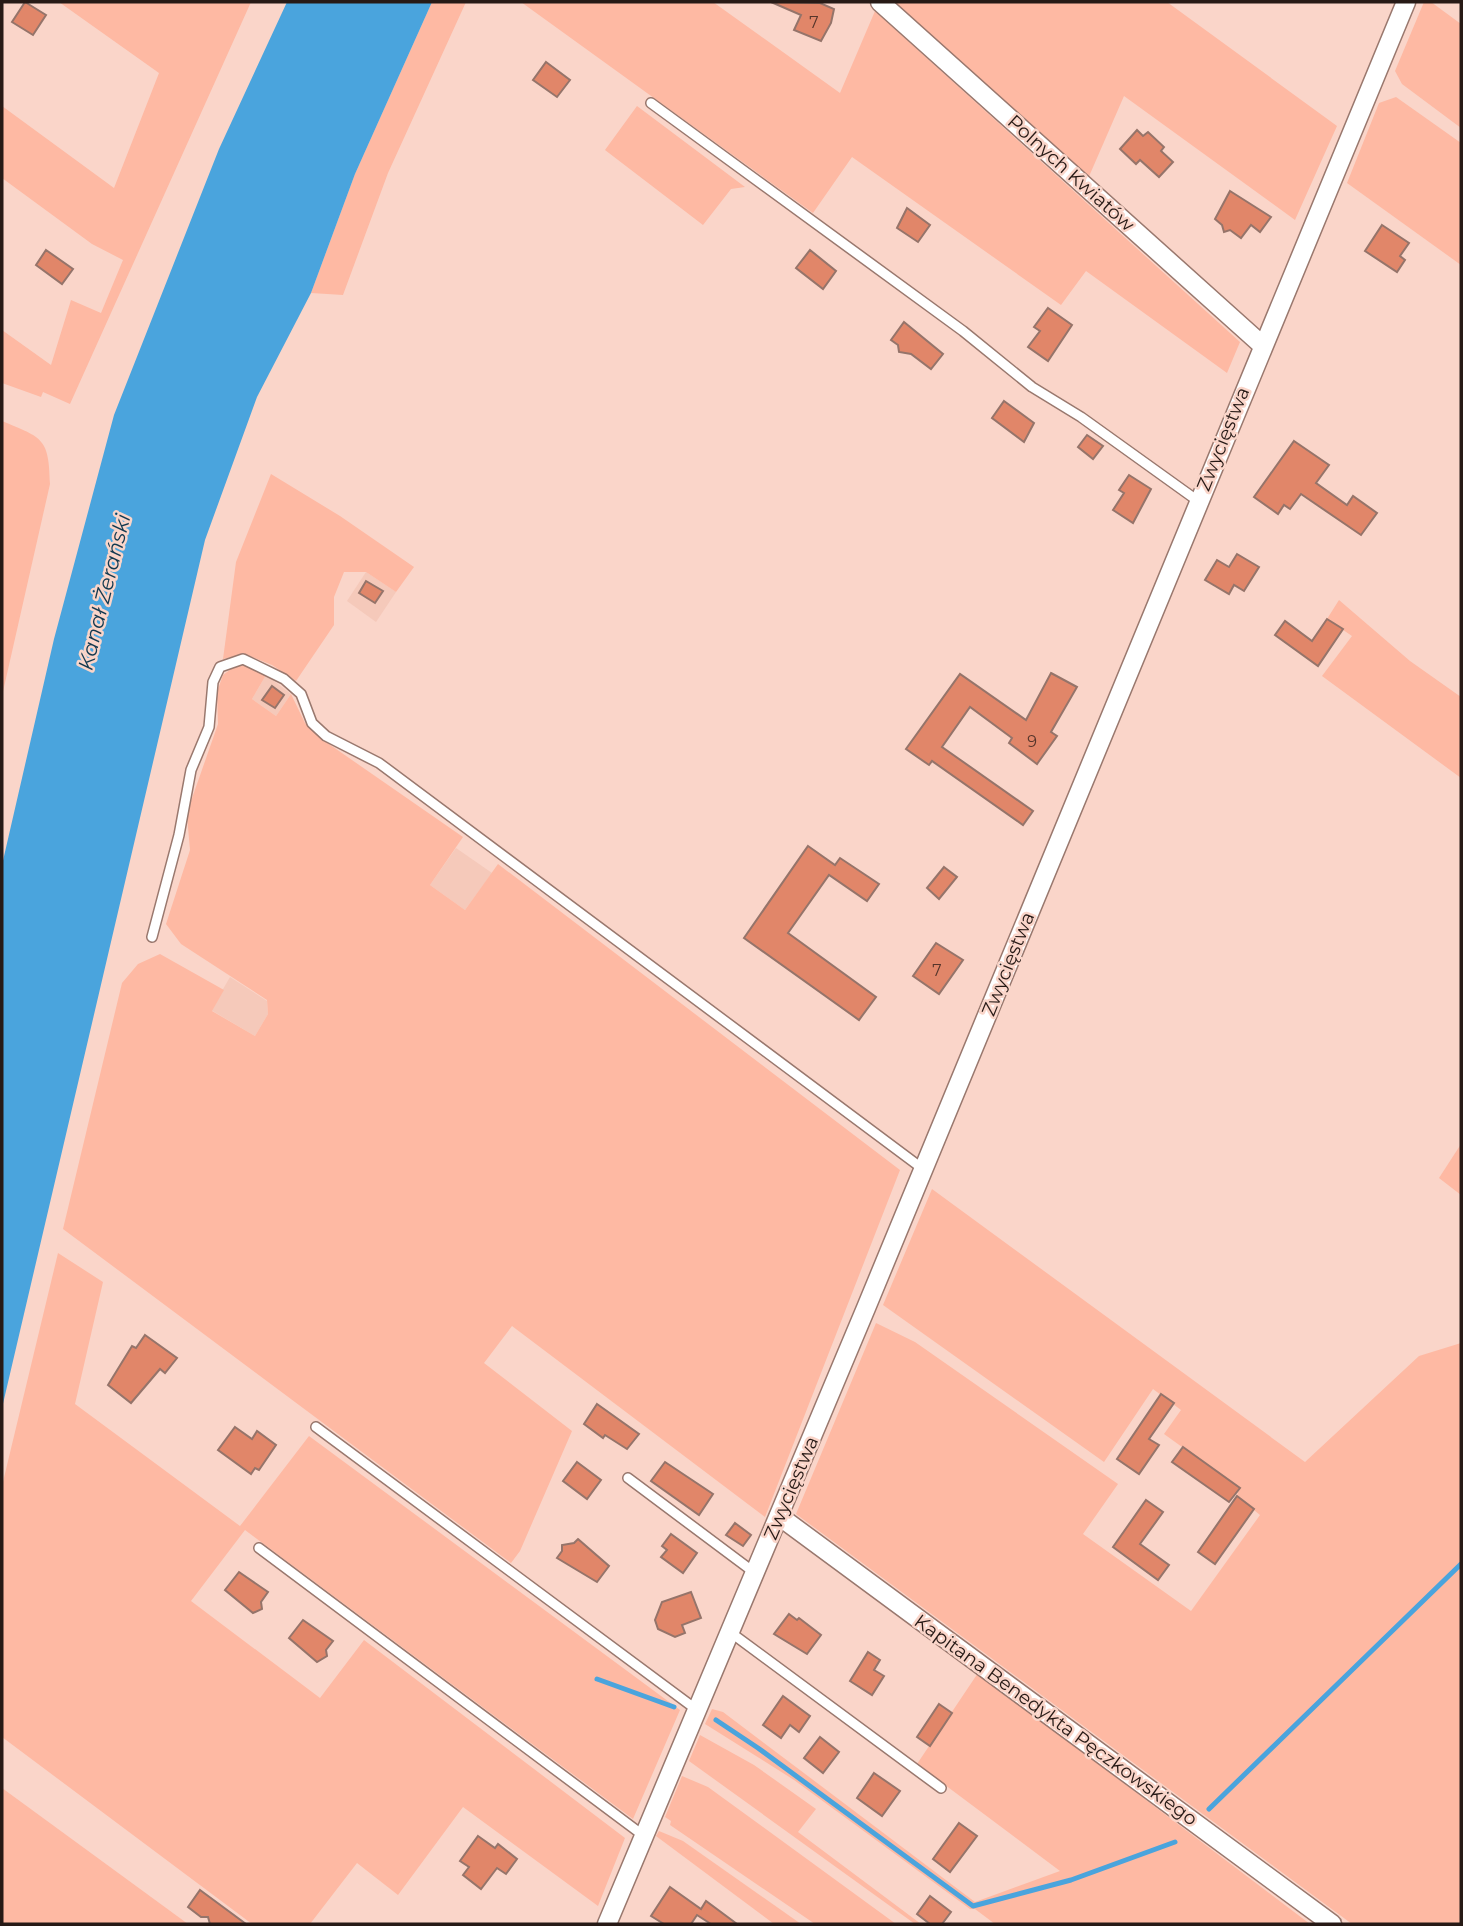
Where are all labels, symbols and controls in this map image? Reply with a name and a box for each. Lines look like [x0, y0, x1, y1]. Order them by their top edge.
house number: 7 [809, 13, 819, 32]
street label: Polnych Kwiatów [1003, 110, 1139, 236]
street label: Zwycięstwa [1192, 384, 1254, 494]
water label: Kanał Żerański [73, 511, 136, 673]
house number: 9 [1027, 732, 1037, 751]
street label: Zwycięstwa [977, 909, 1039, 1019]
house number: 7 [932, 961, 942, 980]
street label: Zwycięstwa [759, 1433, 823, 1543]
street label: Kapitana Benedykta Pęczkowskiego [910, 1609, 1202, 1831]

